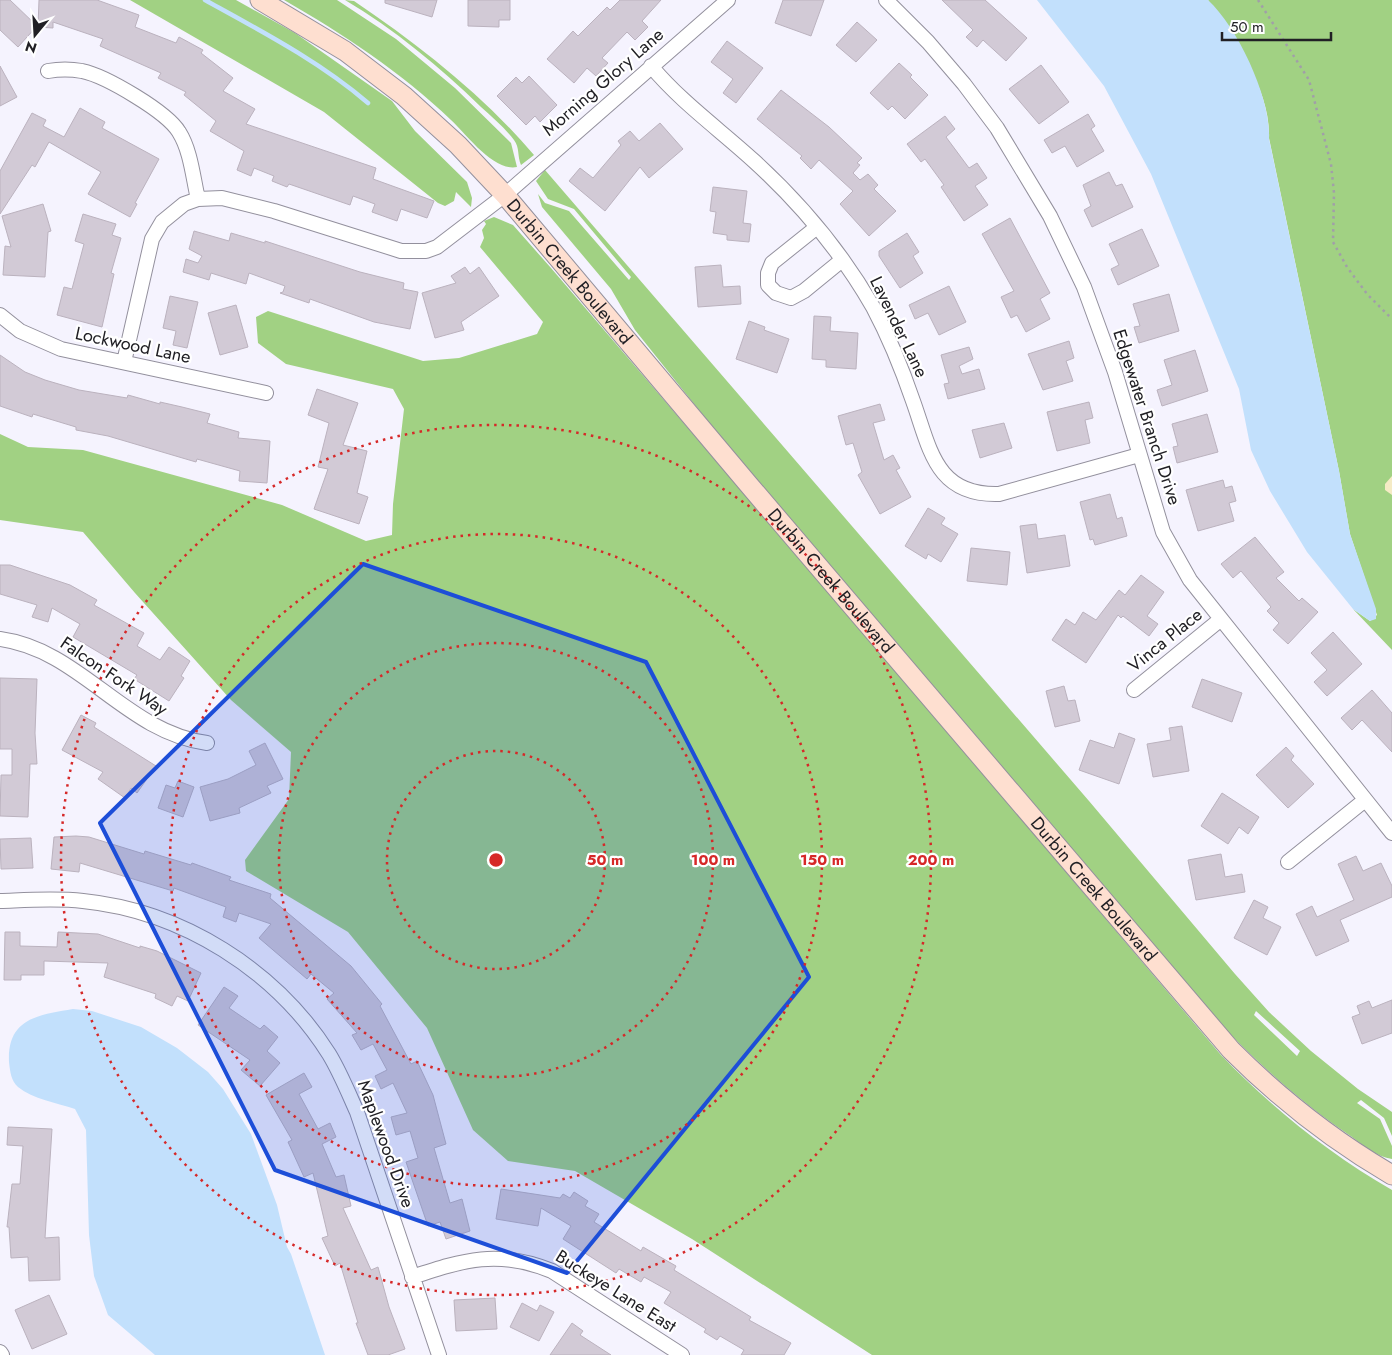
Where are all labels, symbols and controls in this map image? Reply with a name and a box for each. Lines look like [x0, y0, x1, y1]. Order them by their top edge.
north arrow [10, 10, 60, 60]
scale bar [1222, 10, 1331, 42]
text: 50 m [1230, 16, 1264, 38]
street label: Morning Glory Lane [537, 22, 669, 142]
text: N [23, 36, 39, 59]
street label: Durbin Creek Boulevard [500, 193, 638, 350]
street label: Lavender Lane [863, 272, 935, 382]
street label: Lockwood Lane [73, 320, 193, 370]
street label: Edgewater Branch Drive [1106, 326, 1188, 508]
street label: Durbin Creek Boulevard [761, 503, 900, 659]
street label: Vinca Place [1122, 602, 1208, 678]
street label: Falcon Fork Way [55, 630, 173, 722]
street label: Durbin Creek Boulevard [1024, 811, 1163, 967]
text: 50 m [587, 849, 623, 871]
text: 100 m [691, 849, 735, 871]
text: 150 m [800, 849, 844, 871]
text: 200 m [908, 849, 954, 871]
centre of rings [487, 851, 505, 869]
street label: Maplewood Drive [351, 1077, 421, 1211]
street label: Buckeye Lane East [551, 1243, 682, 1339]

